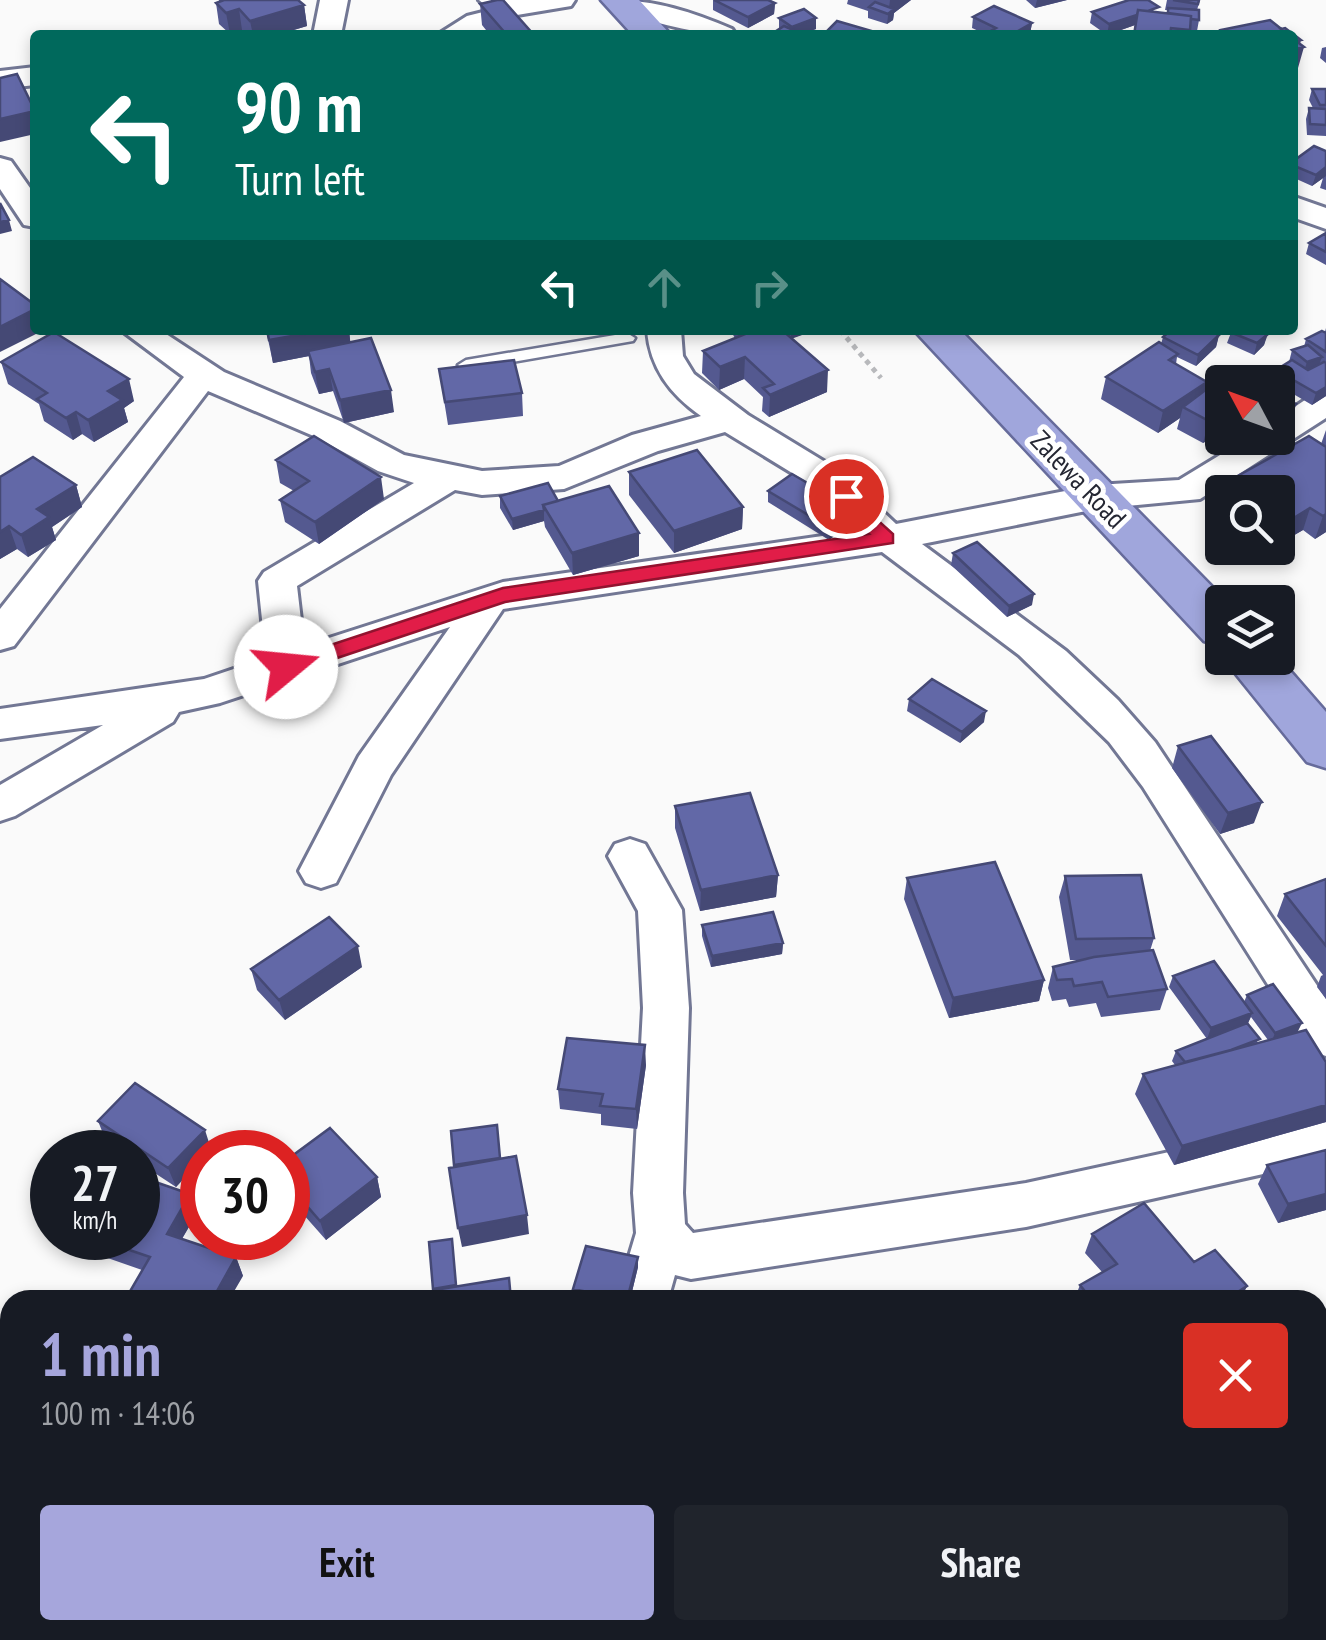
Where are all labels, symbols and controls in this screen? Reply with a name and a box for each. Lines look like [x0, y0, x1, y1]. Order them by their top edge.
text: 90 m [235, 61, 363, 151]
icon: left [70, 70, 200, 200]
text: Turn left [235, 149, 365, 207]
icon: left [532, 260, 587, 315]
icon: ahead [637, 260, 692, 315]
icon: right [742, 260, 797, 315]
north arrow [1205, 365, 1295, 455]
map controls [1205, 365, 1295, 675]
street label: Zalewa Road [1023, 422, 1135, 536]
pin [804, 454, 889, 539]
icon: arrive [819, 469, 874, 524]
button: search [1205, 475, 1295, 565]
button: layers [1205, 585, 1295, 675]
position arrow [234, 615, 338, 719]
speed limit sign: 30 [180, 1130, 310, 1260]
text: 27 [71, 1150, 119, 1215]
text: km/h [73, 1204, 117, 1236]
text: 1 min [40, 1315, 161, 1393]
button: close [1183, 1323, 1288, 1428]
text: 100 m · 14:06 [40, 1392, 195, 1434]
button: Exit [40, 1505, 654, 1620]
button: Share [674, 1505, 1288, 1620]

